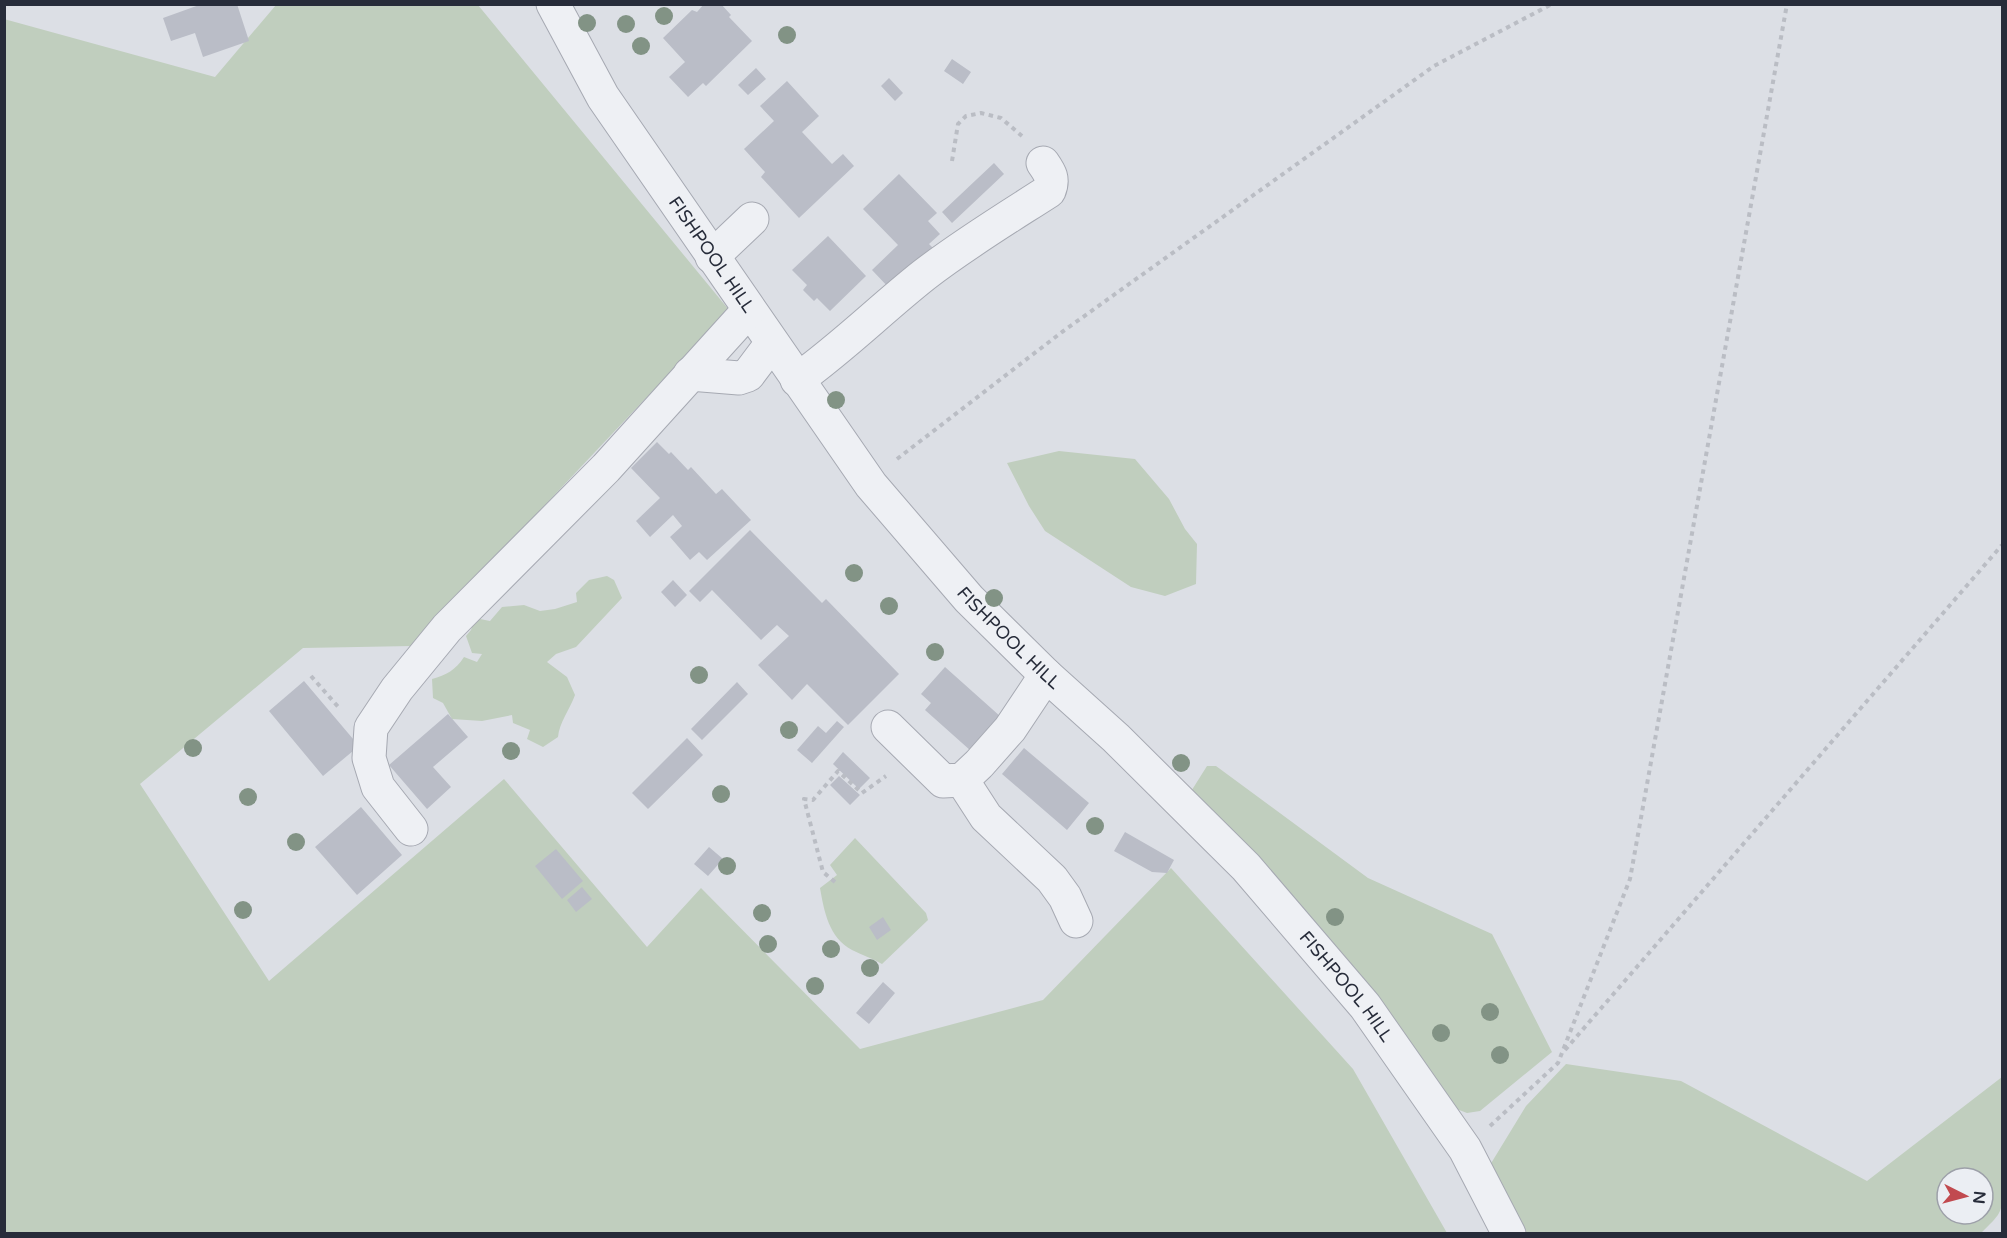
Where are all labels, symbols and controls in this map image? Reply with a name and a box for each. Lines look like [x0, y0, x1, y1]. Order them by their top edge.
street label: FISHPOOL HILL [664, 192, 760, 317]
street label: FISHPOOL HILL [952, 582, 1065, 694]
street label: FISHPOOL HILL [1295, 926, 1398, 1047]
north arrow [1935, 1166, 1995, 1226]
text: N [1968, 1190, 1990, 1205]

